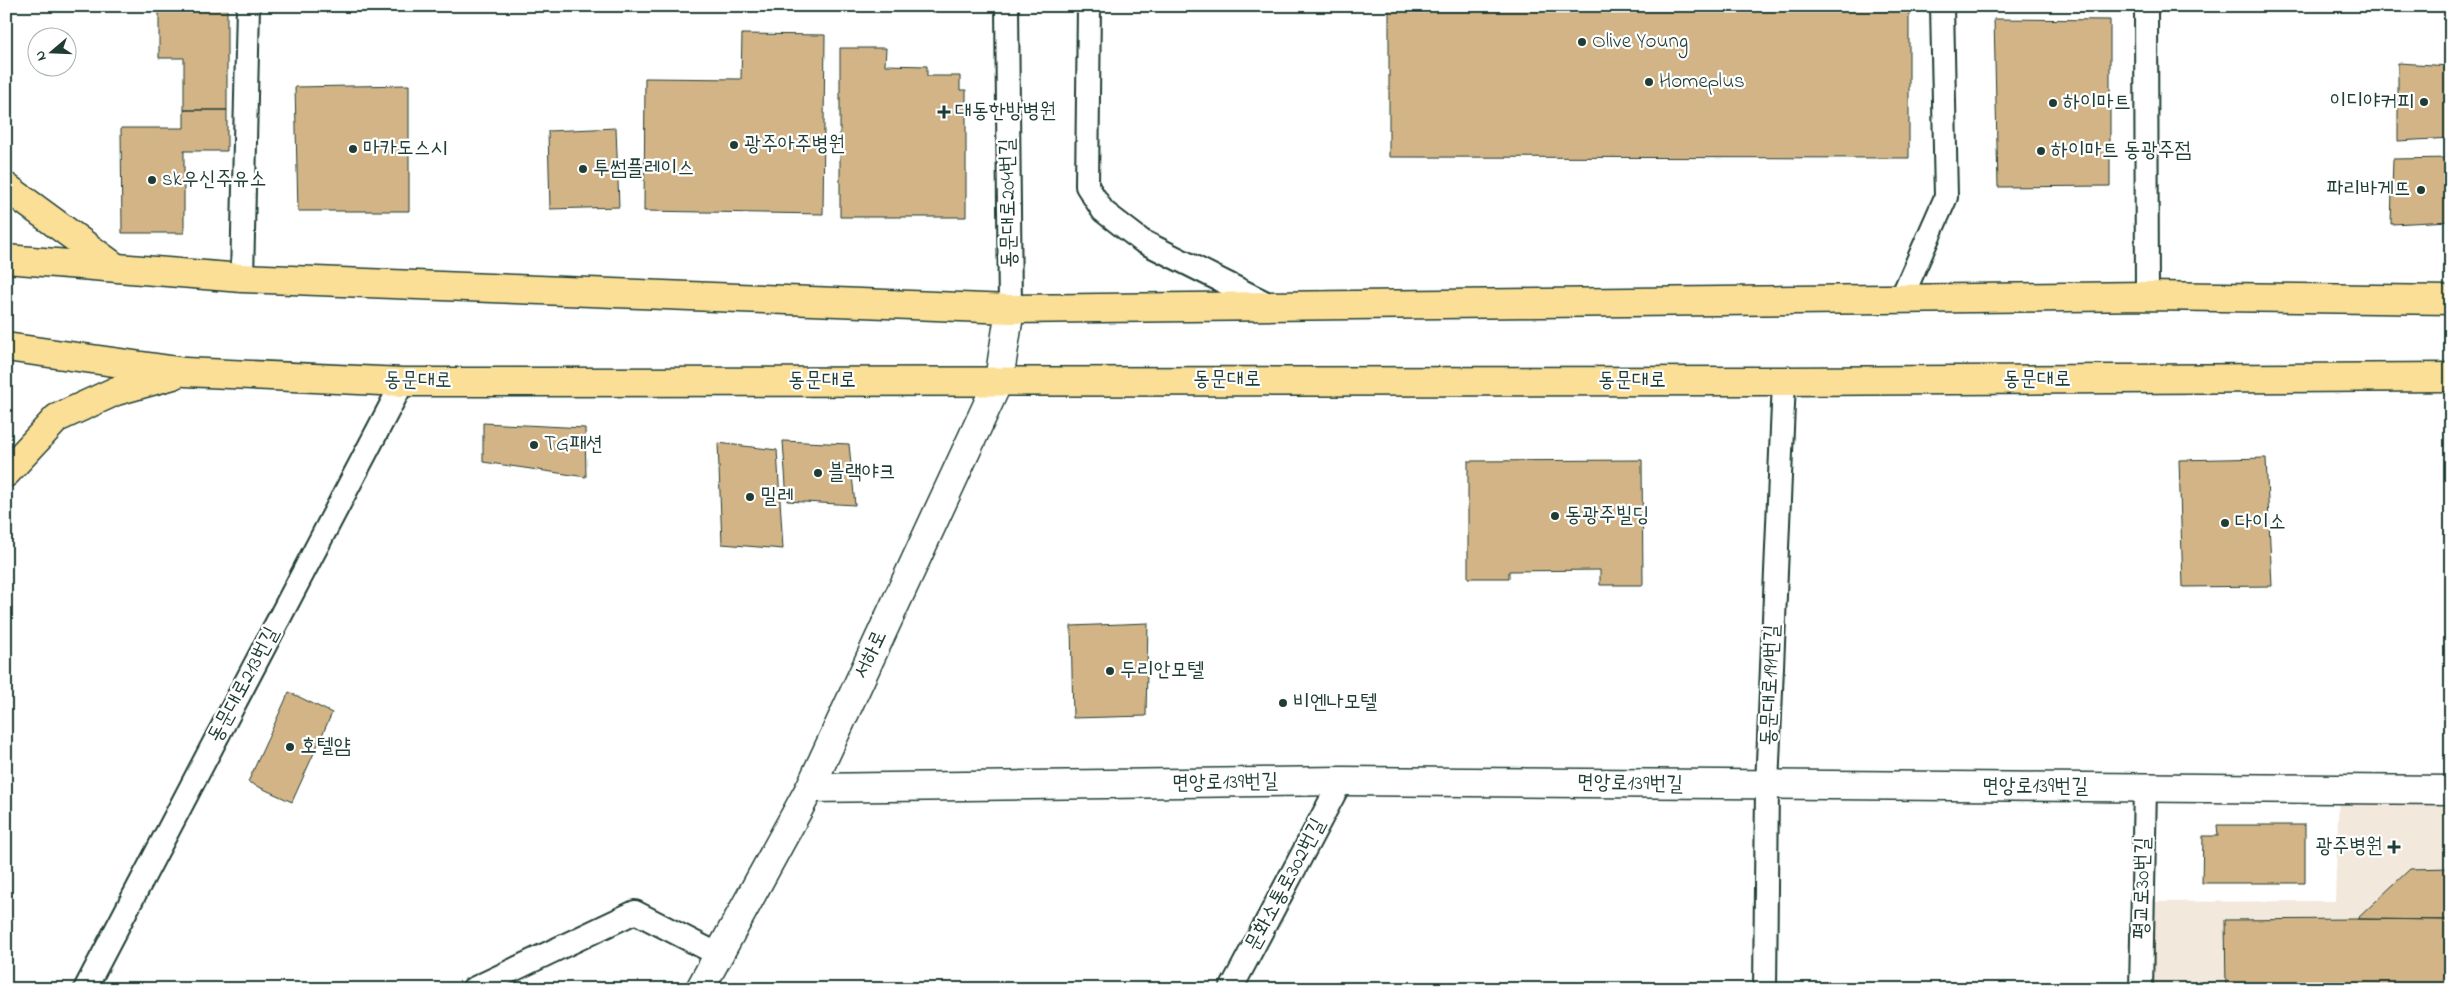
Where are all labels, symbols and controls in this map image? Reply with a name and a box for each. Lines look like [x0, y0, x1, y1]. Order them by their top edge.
place label: Olive Young [1592, 27, 1688, 59]
north arrow [28, 28, 78, 78]
marker: Olive Young [1576, 36, 1588, 48]
text: N [30, 48, 53, 64]
place label: Homeplus [1659, 67, 1745, 97]
marker: Homeplus [1643, 76, 1655, 88]
place label: 이디야커피 [2330, 87, 2414, 117]
place label: 하이마트 [2063, 88, 2131, 118]
marker: 이디야커피 [2418, 96, 2430, 108]
place label: 대동한방병원 [955, 97, 1056, 127]
marker: 하이마트 [2047, 97, 2059, 109]
marker: 대동한방병원 [937, 105, 951, 119]
place label: 광주아주병원 [744, 130, 845, 160]
place label: 마카도스시 [363, 134, 448, 164]
place label: 하이마트 동광주점 [2051, 136, 2191, 166]
street label: 동문대로204번길 [993, 138, 1025, 268]
marker: 광주아주병원 [728, 139, 740, 151]
marker: 마카도스시 [347, 143, 359, 155]
marker: 하이마트 동광주점 [2035, 145, 2047, 157]
place label: 투썸플레이스 [593, 154, 694, 184]
marker: 투썸플레이스 [577, 163, 589, 175]
place label: sk우신주유소 [162, 165, 266, 195]
marker: sk우신주유소 [146, 174, 158, 186]
place label: 파리바게뜨 [2327, 175, 2411, 205]
marker: 파리바게뜨 [2415, 184, 2427, 196]
street label: 동문대로 [384, 365, 452, 397]
street label: 동문대로 [1193, 365, 1261, 395]
street label: 동문대로 [2003, 365, 2071, 395]
street label: 동문대로 [788, 366, 856, 396]
street label: 동문대로 [1598, 366, 1666, 396]
place label: TG패션 [544, 430, 603, 460]
marker: TG패션 [528, 439, 540, 451]
place label: 블랙야크 [828, 458, 896, 488]
marker: 블랙야크 [812, 467, 824, 479]
place label: 밀레 [760, 482, 794, 512]
marker: 밀레 [744, 491, 756, 503]
place label: 동광주빌딩 [1565, 501, 1650, 531]
place label: 다이소 [2235, 508, 2286, 538]
marker: 동광주빌딩 [1549, 510, 1561, 522]
marker: 다이소 [2219, 517, 2231, 529]
street label: 동문대로213번길 [201, 622, 287, 748]
street label: 동문대로191번길 [1754, 624, 1788, 746]
street label: 서하로 [847, 626, 895, 684]
place label: 두리안모텔 [1120, 656, 1205, 686]
marker: 두리안모텔 [1104, 665, 1116, 677]
place label: 비엔나모텔 [1293, 688, 1378, 718]
marker: 비엔나모텔 [1277, 697, 1289, 709]
place label: 호텔얌 [300, 732, 351, 762]
marker: 호텔얌 [284, 741, 296, 753]
street label: 면앙로139번길 [1172, 767, 1278, 799]
street label: 면앙로139번길 [1577, 768, 1683, 800]
street label: 면앙로139번길 [1982, 772, 2088, 802]
street label: 문화소통로302번길 [1238, 813, 1334, 957]
place label: 광주병원 [2315, 832, 2383, 862]
street label: 평교로30번길 [2127, 837, 2159, 939]
marker: 광주병원 [2387, 840, 2401, 854]

